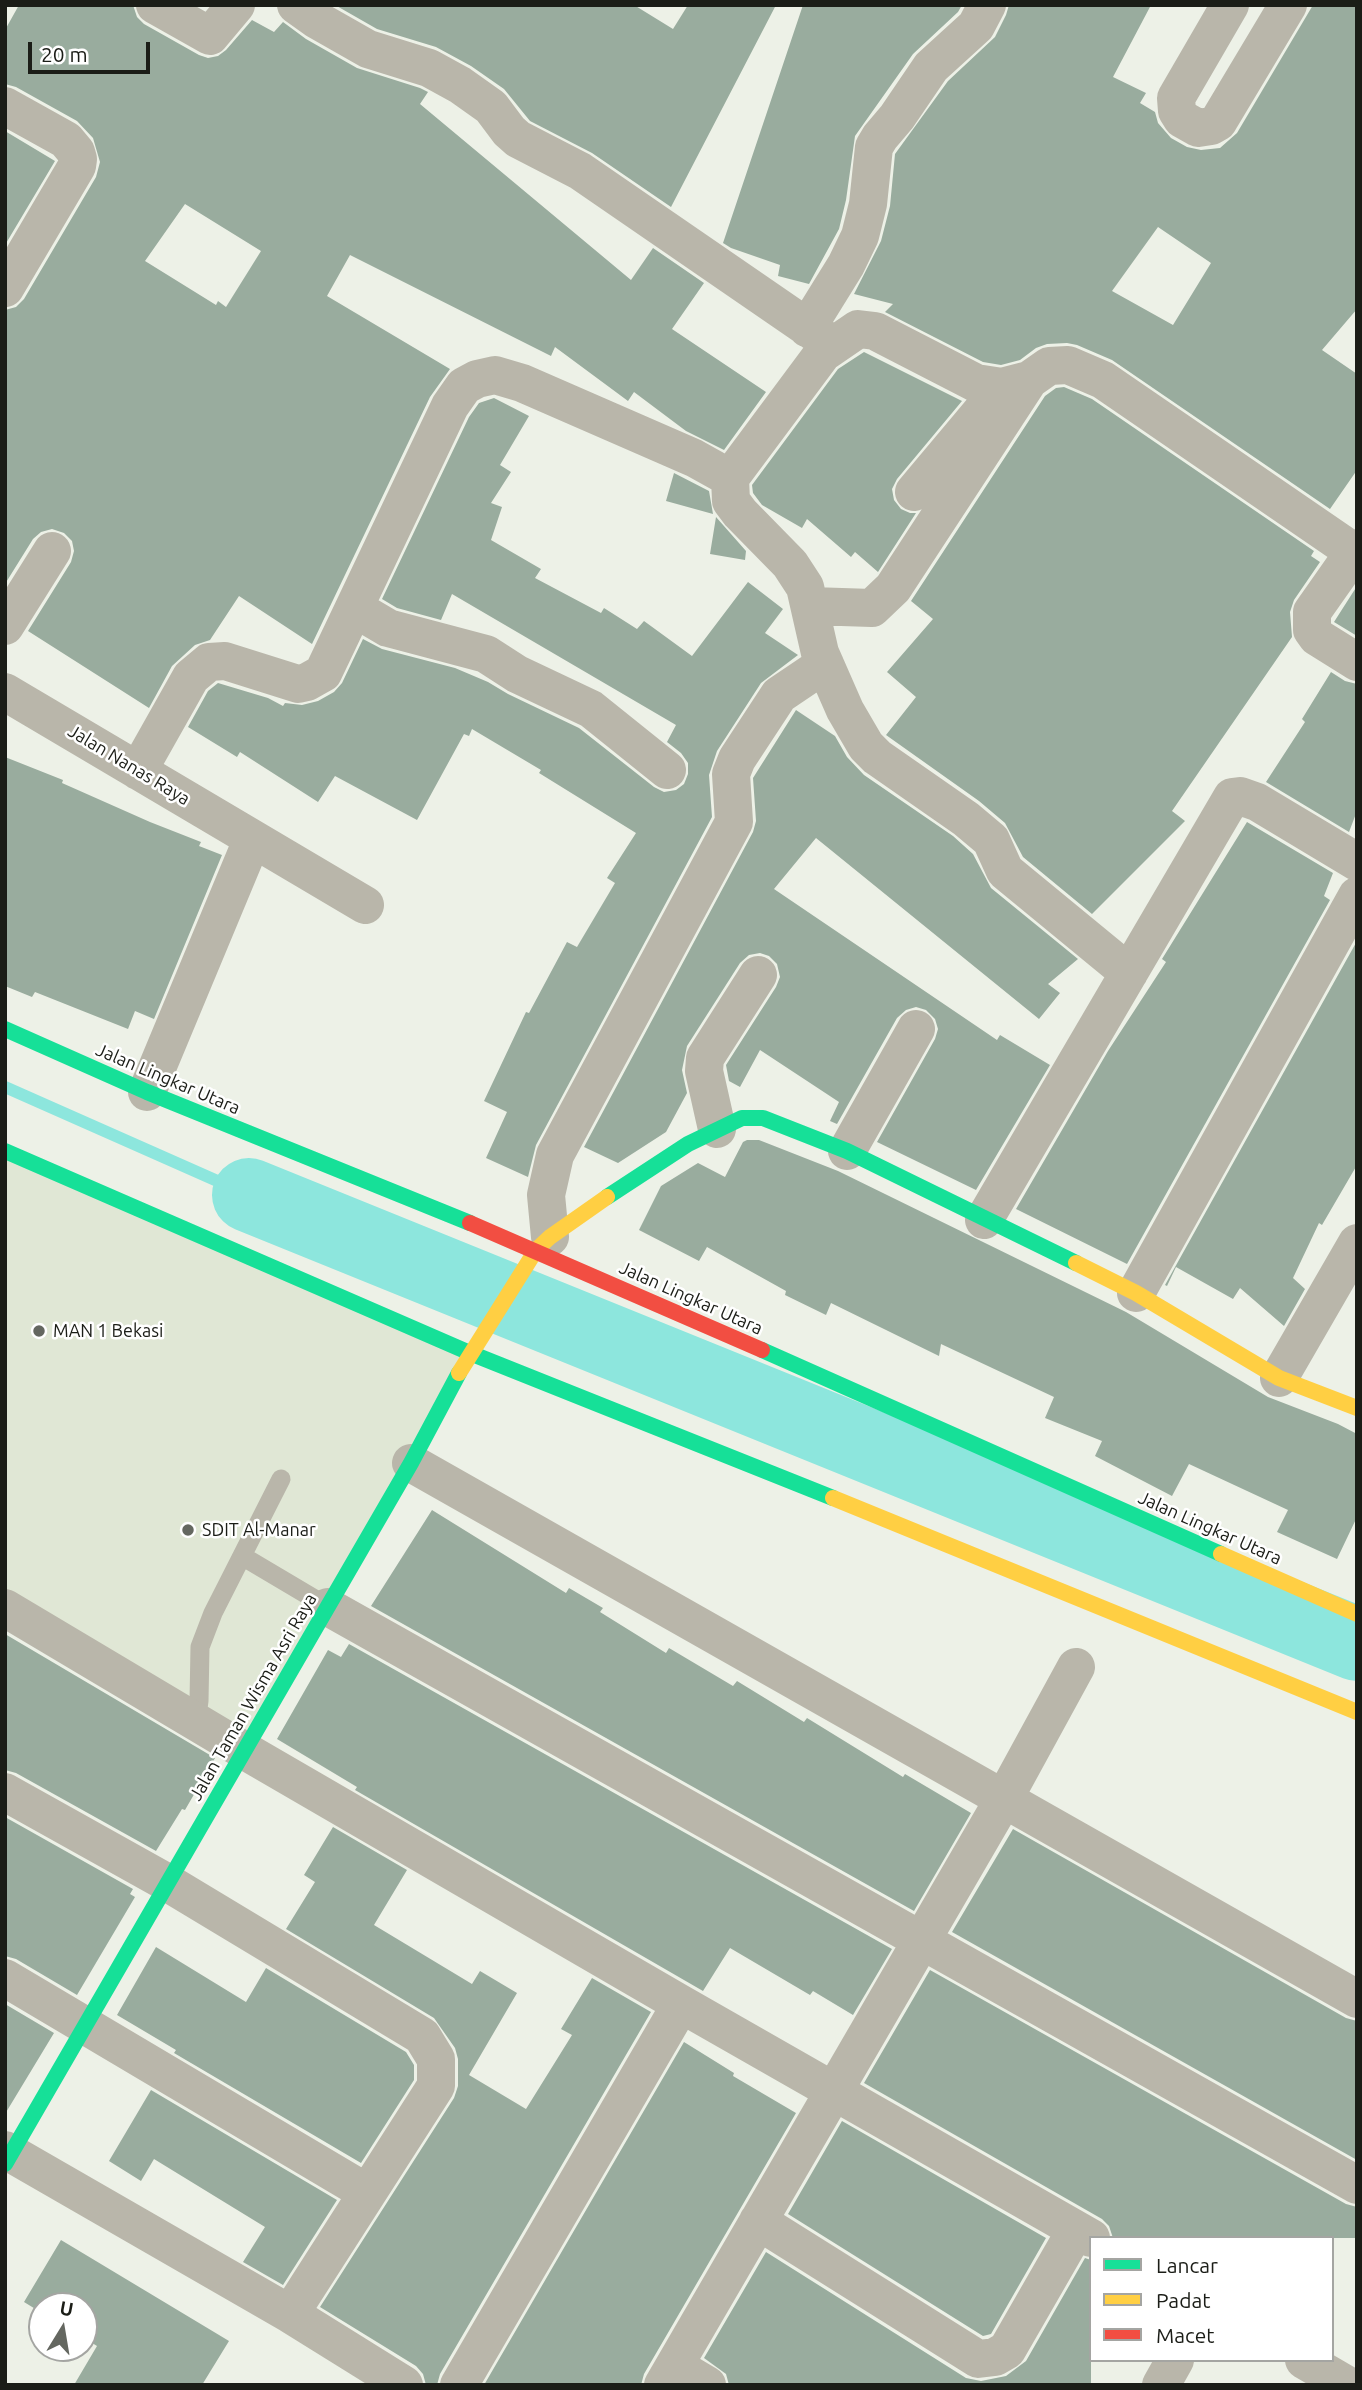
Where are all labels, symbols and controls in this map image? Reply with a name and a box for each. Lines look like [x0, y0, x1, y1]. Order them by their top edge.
scale bar [32, 28, 154, 72]
text: 20 m [41, 42, 88, 66]
street label: Jalan Nanas Raya [64, 720, 194, 810]
street label: Jalan Lingkar Utara [93, 1039, 243, 1119]
street label: Jalan Lingkar Utara [616, 1257, 766, 1339]
place label: MAN 1 Bekasi [53, 1320, 163, 1342]
marker: MAN 1 Bekasi [31, 1323, 47, 1339]
street label: Jalan Lingkar Utara [1135, 1487, 1285, 1569]
place label: SDIT Al-Manar [202, 1519, 316, 1541]
marker: SDIT Al-Manar [180, 1522, 196, 1538]
street label: Jalan Taman Wisma Asri Raya [185, 1590, 321, 1804]
legend [1089, 2236, 1334, 2362]
text: Lancar [1156, 2253, 1218, 2277]
text: Padat [1156, 2288, 1211, 2312]
north arrow [28, 2292, 98, 2362]
text: U [58, 2296, 75, 2320]
text: Macet [1156, 2323, 1215, 2347]

